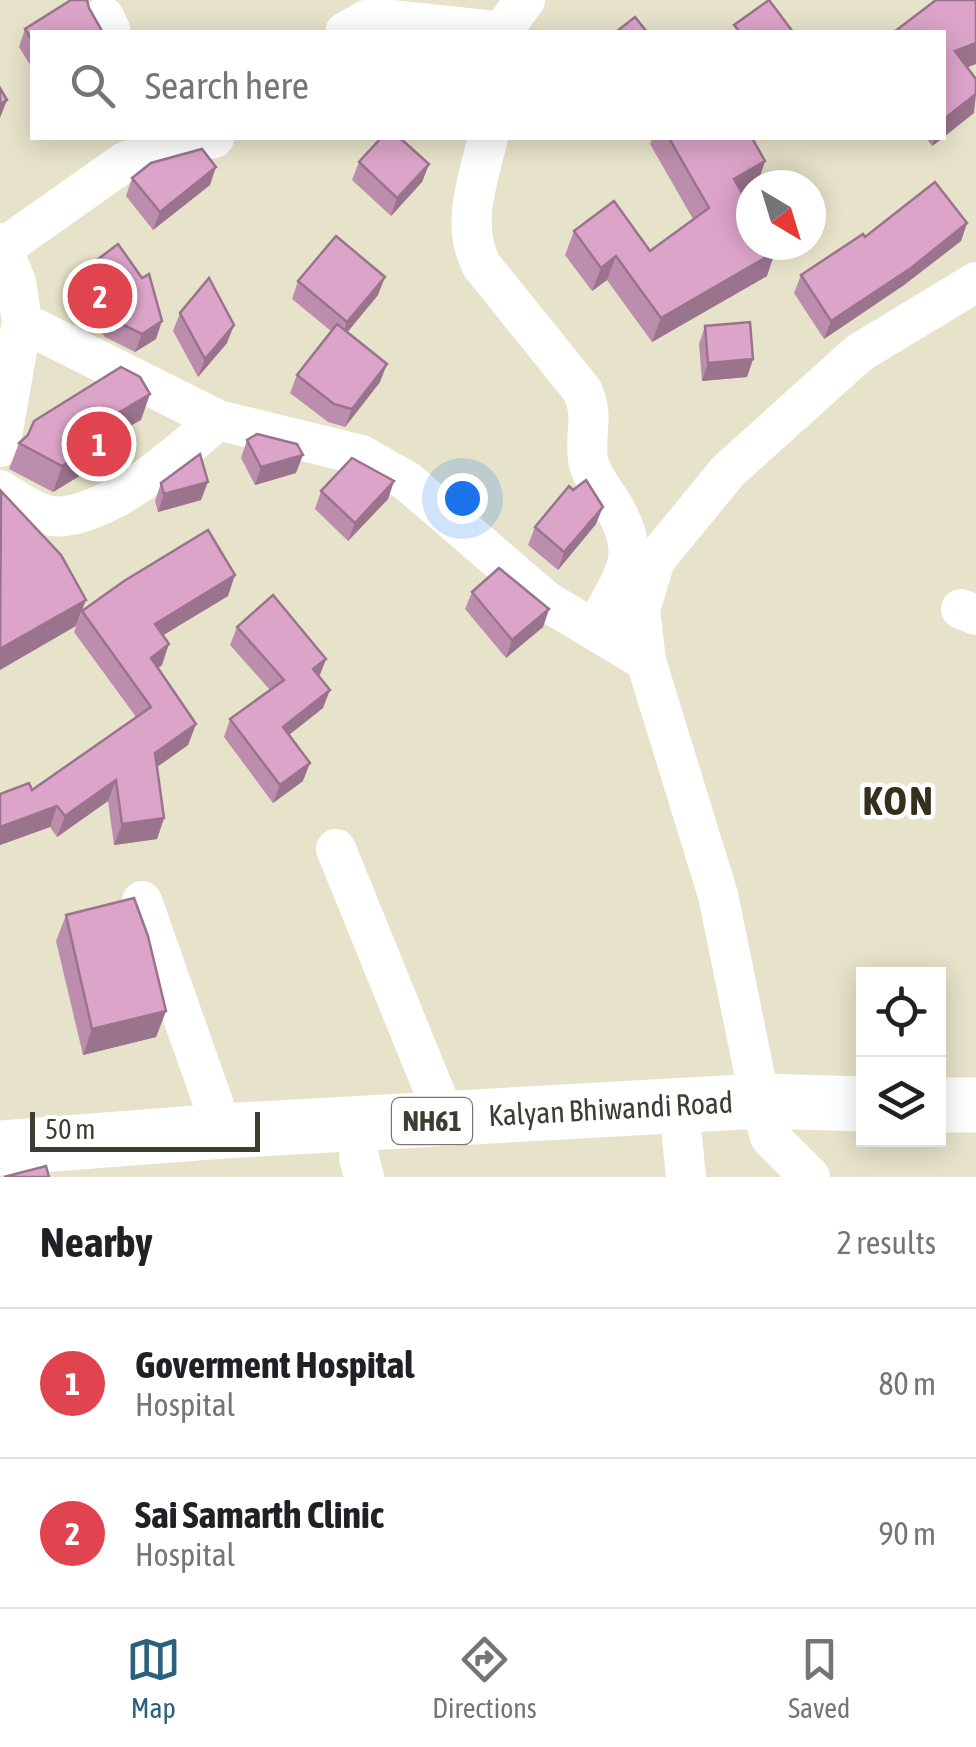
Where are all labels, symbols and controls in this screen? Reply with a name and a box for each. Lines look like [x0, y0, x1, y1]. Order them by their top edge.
search box [30, 30, 946, 140]
icon: search [65, 58, 120, 113]
text: Search here [145, 64, 309, 107]
north arrow [736, 170, 826, 260]
pin: 2 [68, 258, 132, 334]
pin: 1 [66, 406, 132, 482]
your location [437, 473, 488, 524]
district label: KON [863, 778, 935, 823]
map controls [856, 967, 946, 1147]
button: locate [856, 967, 946, 1057]
button: layers [856, 1057, 946, 1147]
street label: Kalyan Bhiwandi Road [488, 1085, 734, 1132]
road number: NH61 [392, 1098, 472, 1144]
scale bar [30, 1107, 260, 1152]
text: 50 m [45, 1113, 95, 1145]
text: Nearby [40, 1218, 153, 1266]
text: 2 results [837, 1224, 936, 1261]
text: Goverment Hospital [135, 1343, 414, 1386]
text: 1 [65, 1365, 80, 1402]
text: 80 m [878, 1365, 936, 1402]
text: Hospital [135, 1386, 235, 1423]
text: Sai Samarth Clinic [135, 1493, 384, 1536]
text: 2 [65, 1515, 80, 1552]
text: 90 m [878, 1515, 936, 1552]
text: Hospital [135, 1536, 235, 1573]
tab: Map [126, 1632, 181, 1724]
tab: Directions [432, 1632, 537, 1724]
tab: Saved [788, 1632, 850, 1724]

